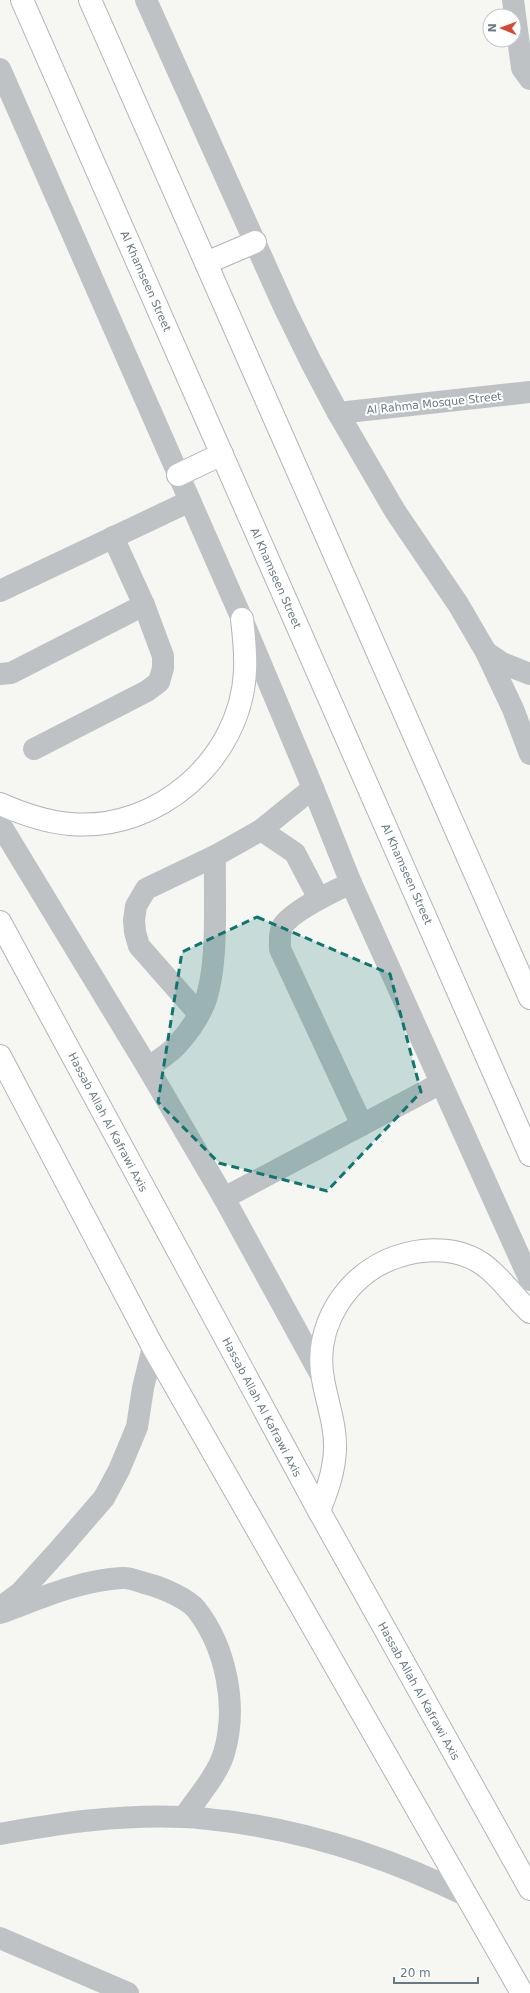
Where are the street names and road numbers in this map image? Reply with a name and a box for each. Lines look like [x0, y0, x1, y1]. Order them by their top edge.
street label: Al Khamseen Street [117, 229, 174, 334]
street label: Al Rahma Mosque Street [366, 390, 503, 417]
street label: Al Khamseen Street [247, 526, 304, 631]
street label: Al Khamseen Street [378, 822, 435, 927]
street label: Hassab Allah Al Kafrawi Axis [65, 1050, 150, 1194]
street label: Hassab Allah Al Kafrawi Axis [219, 1335, 304, 1479]
street label: Hassab Allah Al Kafrawi Axis [375, 1620, 462, 1763]

